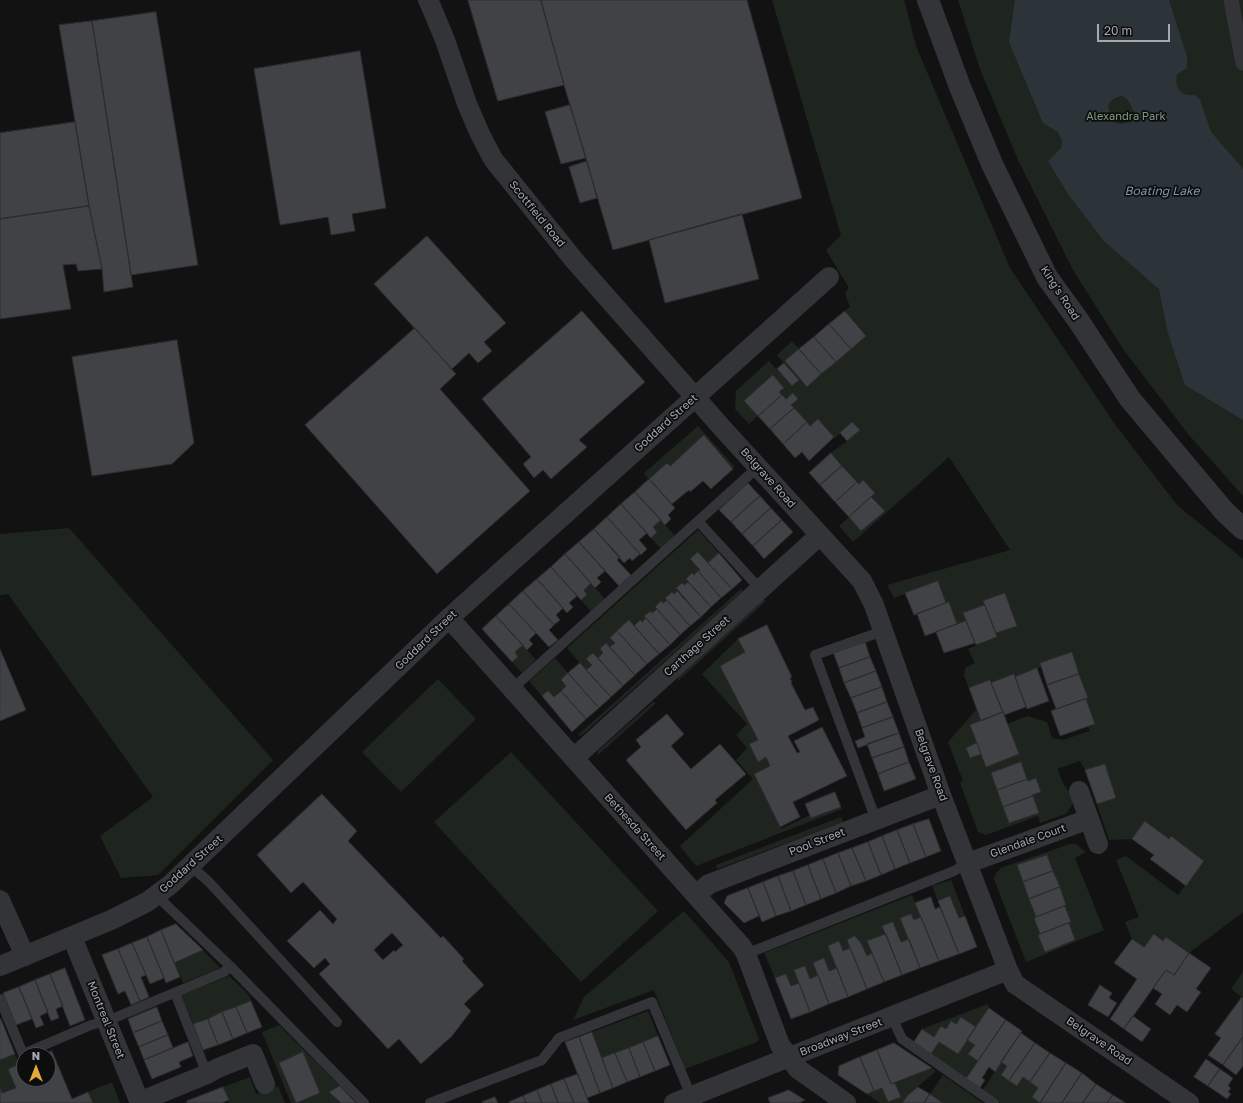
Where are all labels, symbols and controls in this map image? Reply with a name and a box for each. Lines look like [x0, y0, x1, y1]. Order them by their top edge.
scale bar [1099, 16, 1172, 42]
text: 20 m [1104, 23, 1132, 38]
park label: Alexandra Park [1086, 110, 1166, 124]
street label: Scottfield Road [506, 178, 568, 250]
water label: Boating Lake [1125, 184, 1199, 198]
street label: King's Road [1038, 263, 1082, 323]
street label: Goddard Street [632, 391, 700, 455]
street label: Belgrave Road [738, 445, 798, 511]
street label: Goddard Street [393, 607, 459, 673]
street label: Carthage Street [661, 613, 733, 679]
street label: Belgrave Road [912, 727, 950, 803]
street label: Bethesda Street [602, 791, 668, 863]
street label: Glendale Court [988, 821, 1068, 861]
street label: Pool Street [787, 825, 847, 859]
street label: Goddard Street [157, 832, 225, 896]
street label: Montreal Street [84, 979, 128, 1061]
street label: Belgrave Road [1064, 1014, 1134, 1068]
street label: Broadway Street [798, 1015, 884, 1059]
north arrow [16, 1047, 56, 1087]
text: N [32, 1049, 40, 1062]

